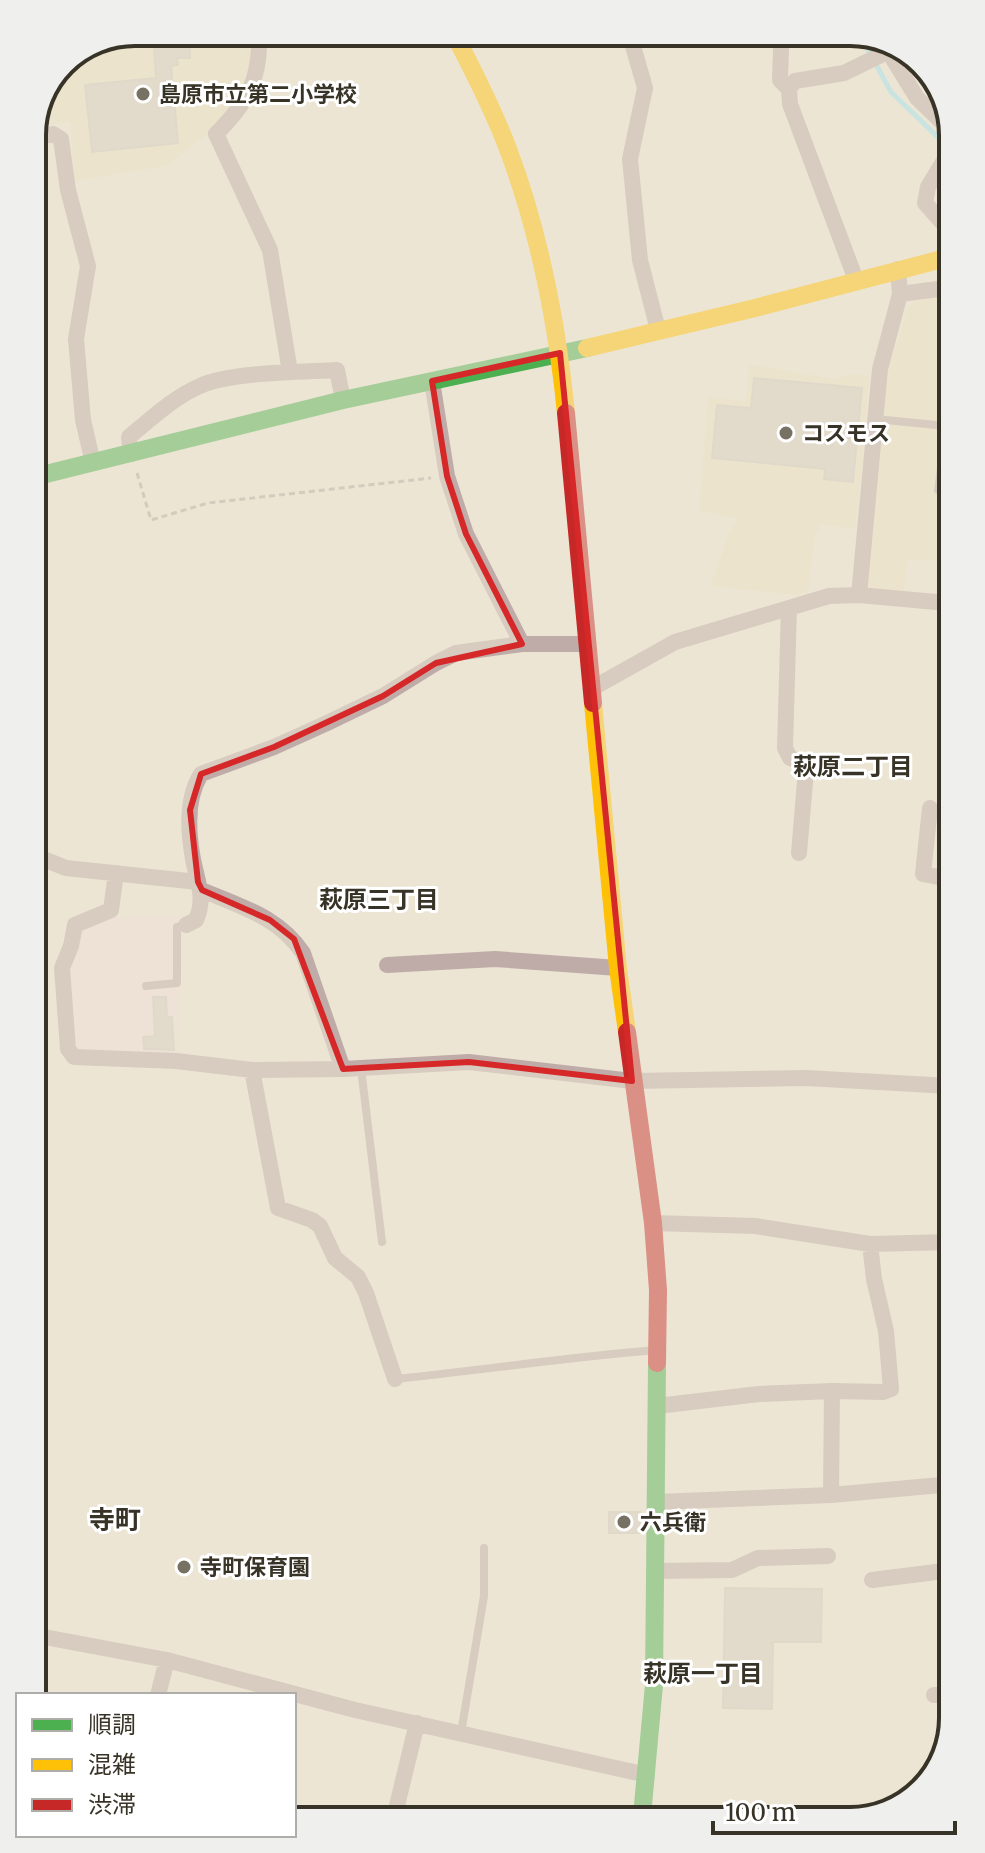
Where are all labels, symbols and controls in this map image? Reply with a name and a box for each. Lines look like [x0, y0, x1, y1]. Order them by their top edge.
place label: 島原市立第二小学校 [159, 80, 357, 108]
marker: 島原市立第二小学校 [134, 85, 152, 103]
place label: コスモス [802, 419, 890, 447]
marker: コスモス [777, 424, 795, 442]
district label: 萩原二丁目 [793, 751, 913, 782]
district label: 萩原三丁目 [319, 884, 439, 915]
district label: 寺町 [89, 1503, 141, 1536]
place label: 六兵衛 [640, 1508, 706, 1536]
marker: 六兵衛 [615, 1513, 633, 1531]
place label: 寺町保育園 [200, 1553, 310, 1581]
marker: 寺町保育園 [175, 1558, 193, 1576]
district label: 萩原一丁目 [643, 1658, 763, 1689]
legend [16, 1693, 296, 1837]
text: 順調 [88, 1709, 136, 1740]
text: 混雑 [88, 1749, 136, 1780]
scale bar [713, 1785, 955, 1835]
text: 渋滞 [88, 1789, 136, 1820]
text: 100 m [725, 1797, 796, 1828]

